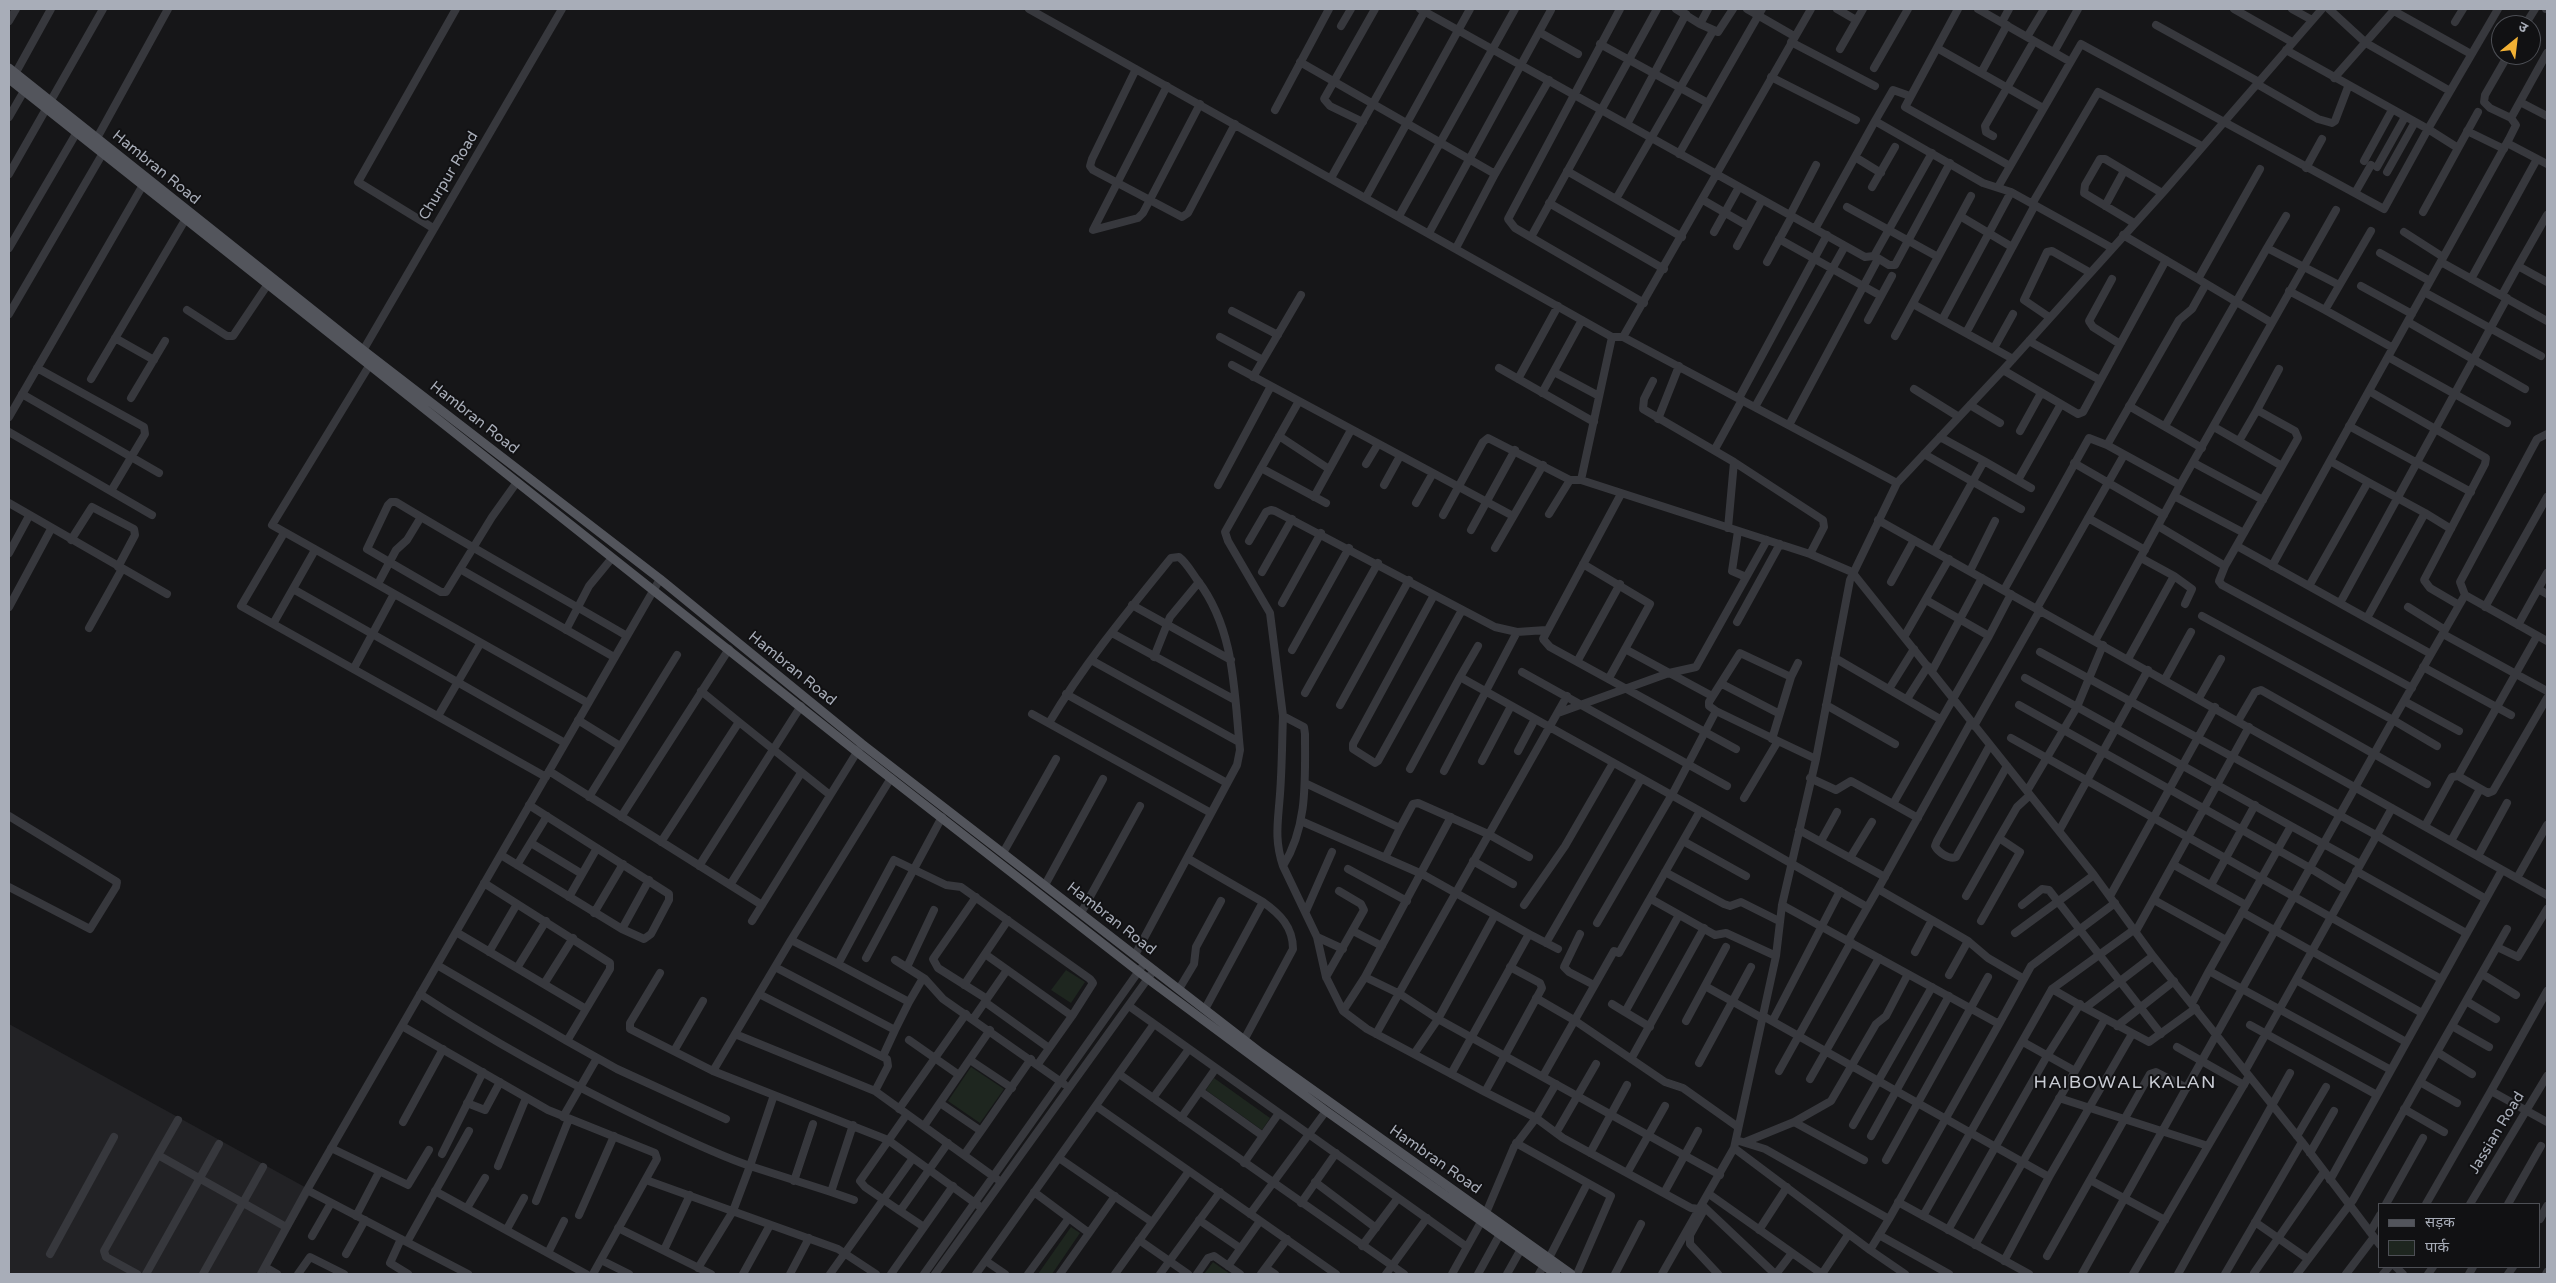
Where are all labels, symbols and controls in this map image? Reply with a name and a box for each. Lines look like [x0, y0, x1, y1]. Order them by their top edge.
north arrow [2491, 15, 2541, 65]
text: उ [2515, 18, 2531, 37]
street label: Hambran Road [108, 127, 204, 209]
street label: Churpur Road [415, 128, 483, 224]
street label: Hambran Road [426, 378, 522, 458]
street label: Hambran Road [744, 628, 840, 710]
street label: Hambran Road [1063, 879, 1159, 959]
district label: HAIBOWAL KALAN [2032, 1072, 2218, 1094]
street label: Jassian Road [2465, 1089, 2529, 1177]
street label: Hambran Road [1386, 1122, 1484, 1198]
legend [2378, 1203, 2541, 1268]
text: सड़क [2425, 1213, 2455, 1231]
text: पार्क [2425, 1238, 2449, 1256]

